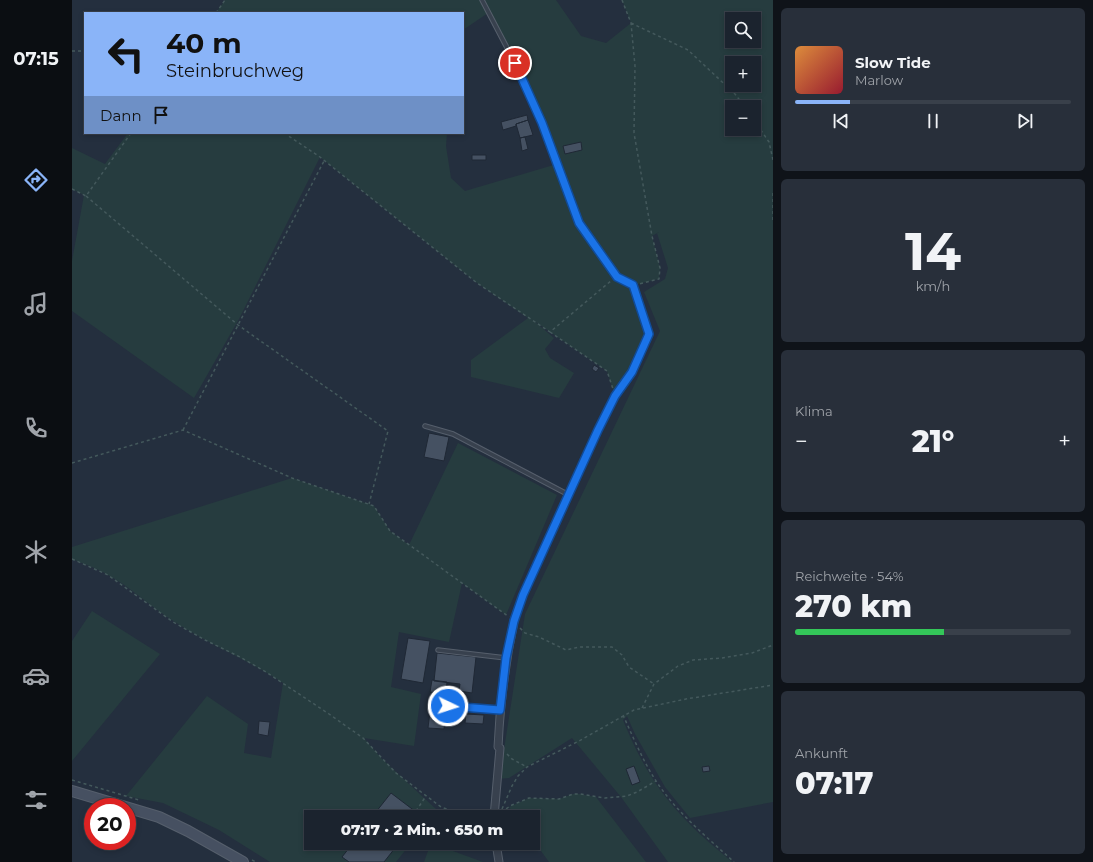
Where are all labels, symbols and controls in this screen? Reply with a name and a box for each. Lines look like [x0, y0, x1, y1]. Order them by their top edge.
map controls [725, 12, 761, 136]
button: search [725, 12, 761, 48]
text: 40 m [166, 26, 242, 60]
icon: left [100, 28, 152, 80]
pin [498, 46, 532, 80]
text: 07:15 [13, 48, 59, 70]
icon: arrive [504, 52, 526, 74]
text: Slow Tide [855, 53, 931, 72]
button: + [725, 56, 761, 92]
text: Steinbruchweg [166, 60, 304, 82]
text: Marlow [855, 72, 903, 88]
button: − [725, 100, 761, 136]
icon: arrive [150, 104, 172, 126]
text: Dann [100, 106, 142, 125]
icon: previous [830, 110, 852, 132]
icon: pause [922, 110, 944, 132]
icon: next [1014, 110, 1036, 132]
icon: directions [22, 166, 50, 194]
text: 14 [905, 220, 961, 283]
text: km/h [916, 278, 950, 294]
icon: music [22, 290, 50, 318]
text: Klima [795, 403, 833, 419]
icon: phone [22, 414, 50, 442]
text: 21° [912, 423, 954, 460]
text: − [795, 428, 808, 455]
text: + [1058, 428, 1071, 455]
icon: climate [22, 538, 50, 566]
text: Reichweite · 54% [795, 568, 903, 584]
text: 270 km [795, 588, 912, 625]
icon: car [22, 662, 50, 690]
position arrow [427, 685, 469, 727]
text: Ankunft [795, 745, 848, 761]
text: 07:17 [795, 765, 873, 802]
icon: filters [22, 786, 50, 814]
speed limit sign: 20 [84, 798, 136, 850]
text: 07:17 · 2 Min. · 650 m [341, 820, 503, 839]

